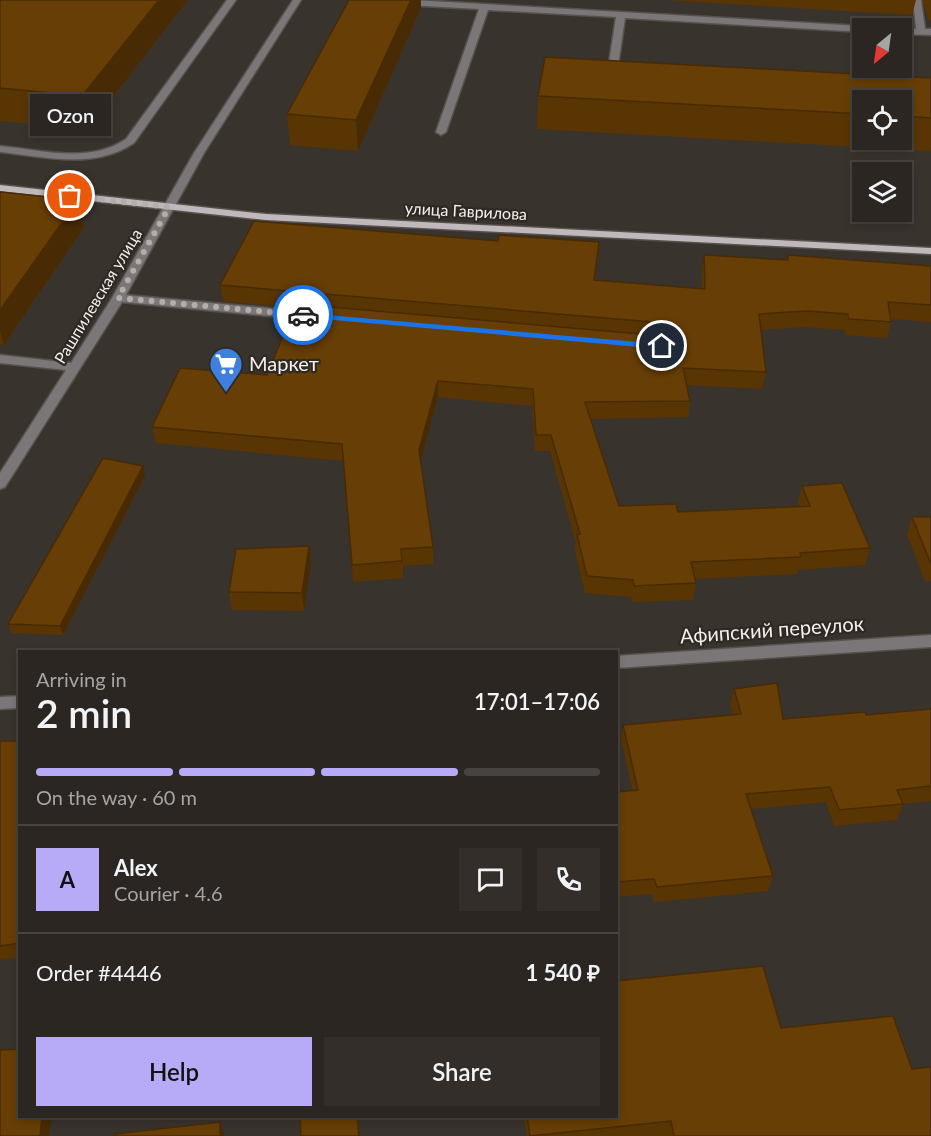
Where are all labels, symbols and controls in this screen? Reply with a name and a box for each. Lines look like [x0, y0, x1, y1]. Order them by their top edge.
north arrow [852, 18, 912, 78]
map controls [852, 18, 912, 222]
button: locate [852, 90, 912, 150]
callout: Ozon [29, 94, 110, 136]
text: Ozon [47, 103, 94, 127]
button: layers [852, 162, 912, 222]
pin [44, 170, 95, 221]
icon: bag [53, 179, 86, 212]
street label: улица Гаврилова [404, 198, 528, 223]
street label: Рашпилевская улица [50, 225, 145, 367]
courier [273, 285, 333, 345]
icon: car [287, 299, 320, 332]
pin [636, 320, 687, 371]
icon: home [645, 329, 678, 362]
supermarket icon: Маркет [208, 346, 244, 393]
place label: Маркет [249, 351, 319, 375]
street label: Афипский переулок [679, 611, 865, 647]
text: Arriving in [36, 667, 127, 691]
text: 17:01–17:06 [474, 688, 600, 715]
text: 2 min [36, 690, 132, 736]
text: On the way · 60 m [36, 785, 197, 809]
button: chat [459, 848, 522, 911]
button: phone [537, 848, 600, 911]
text: Alex [114, 854, 158, 881]
text: A [60, 866, 75, 893]
text: Courier · 4.6 [114, 881, 223, 905]
text: Order #4446 [36, 959, 162, 986]
text: 1 540 ₽ [525, 959, 600, 986]
button: Help [36, 1037, 312, 1106]
button: Share [324, 1037, 600, 1106]

